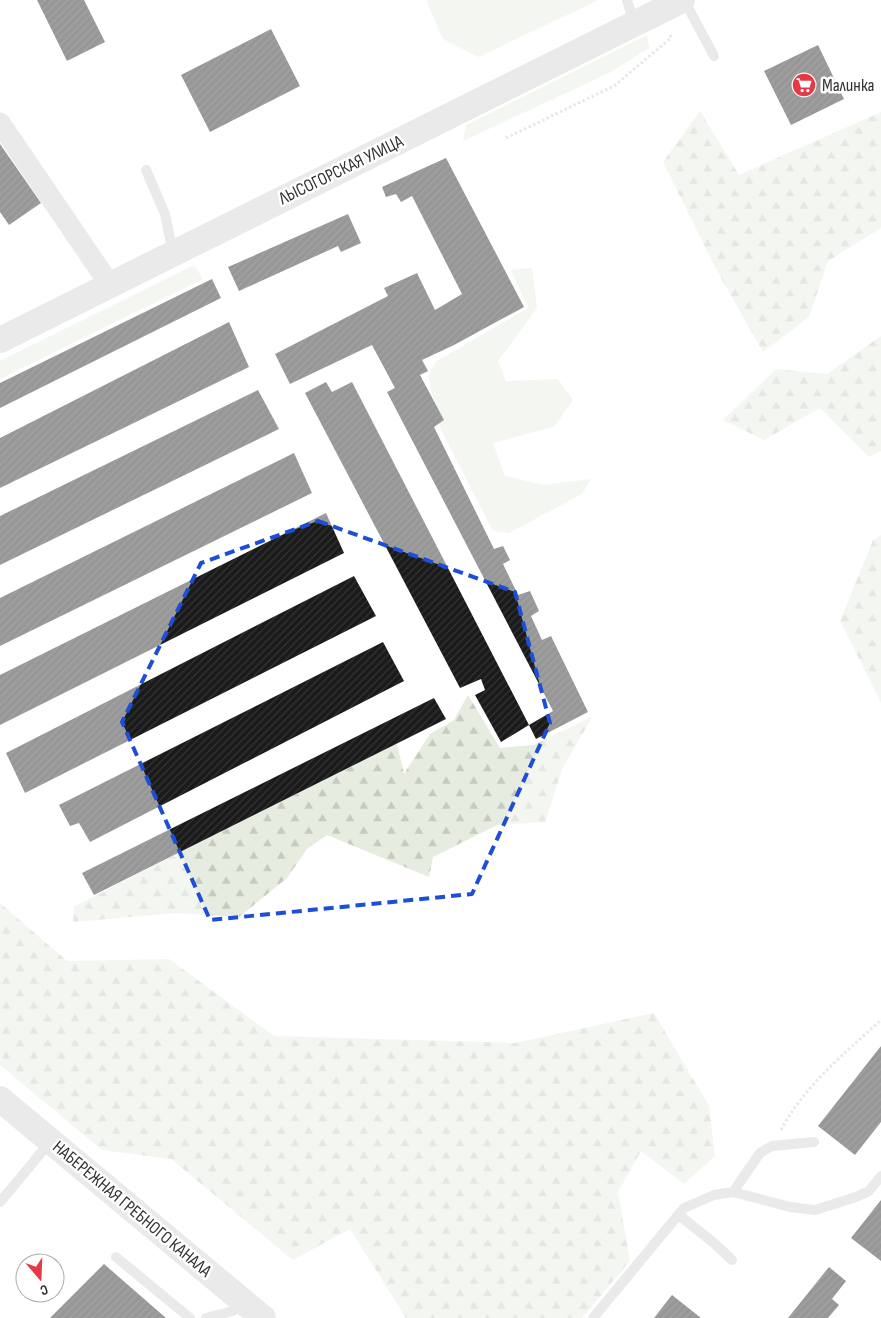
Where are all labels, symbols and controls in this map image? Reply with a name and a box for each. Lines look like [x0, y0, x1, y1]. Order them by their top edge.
supermarket icon: Малинка [791, 72, 817, 98]
place label: Малинка [822, 75, 875, 96]
street label: ЛЫСОГОРСКАЯ УЛИЦА [275, 131, 407, 210]
street label: НАБЕРЕЖНАЯ ГРЕБНОГО КАНАЛА [48, 1136, 216, 1282]
north arrow [15, 1253, 65, 1303]
text: С [38, 1281, 50, 1299]

